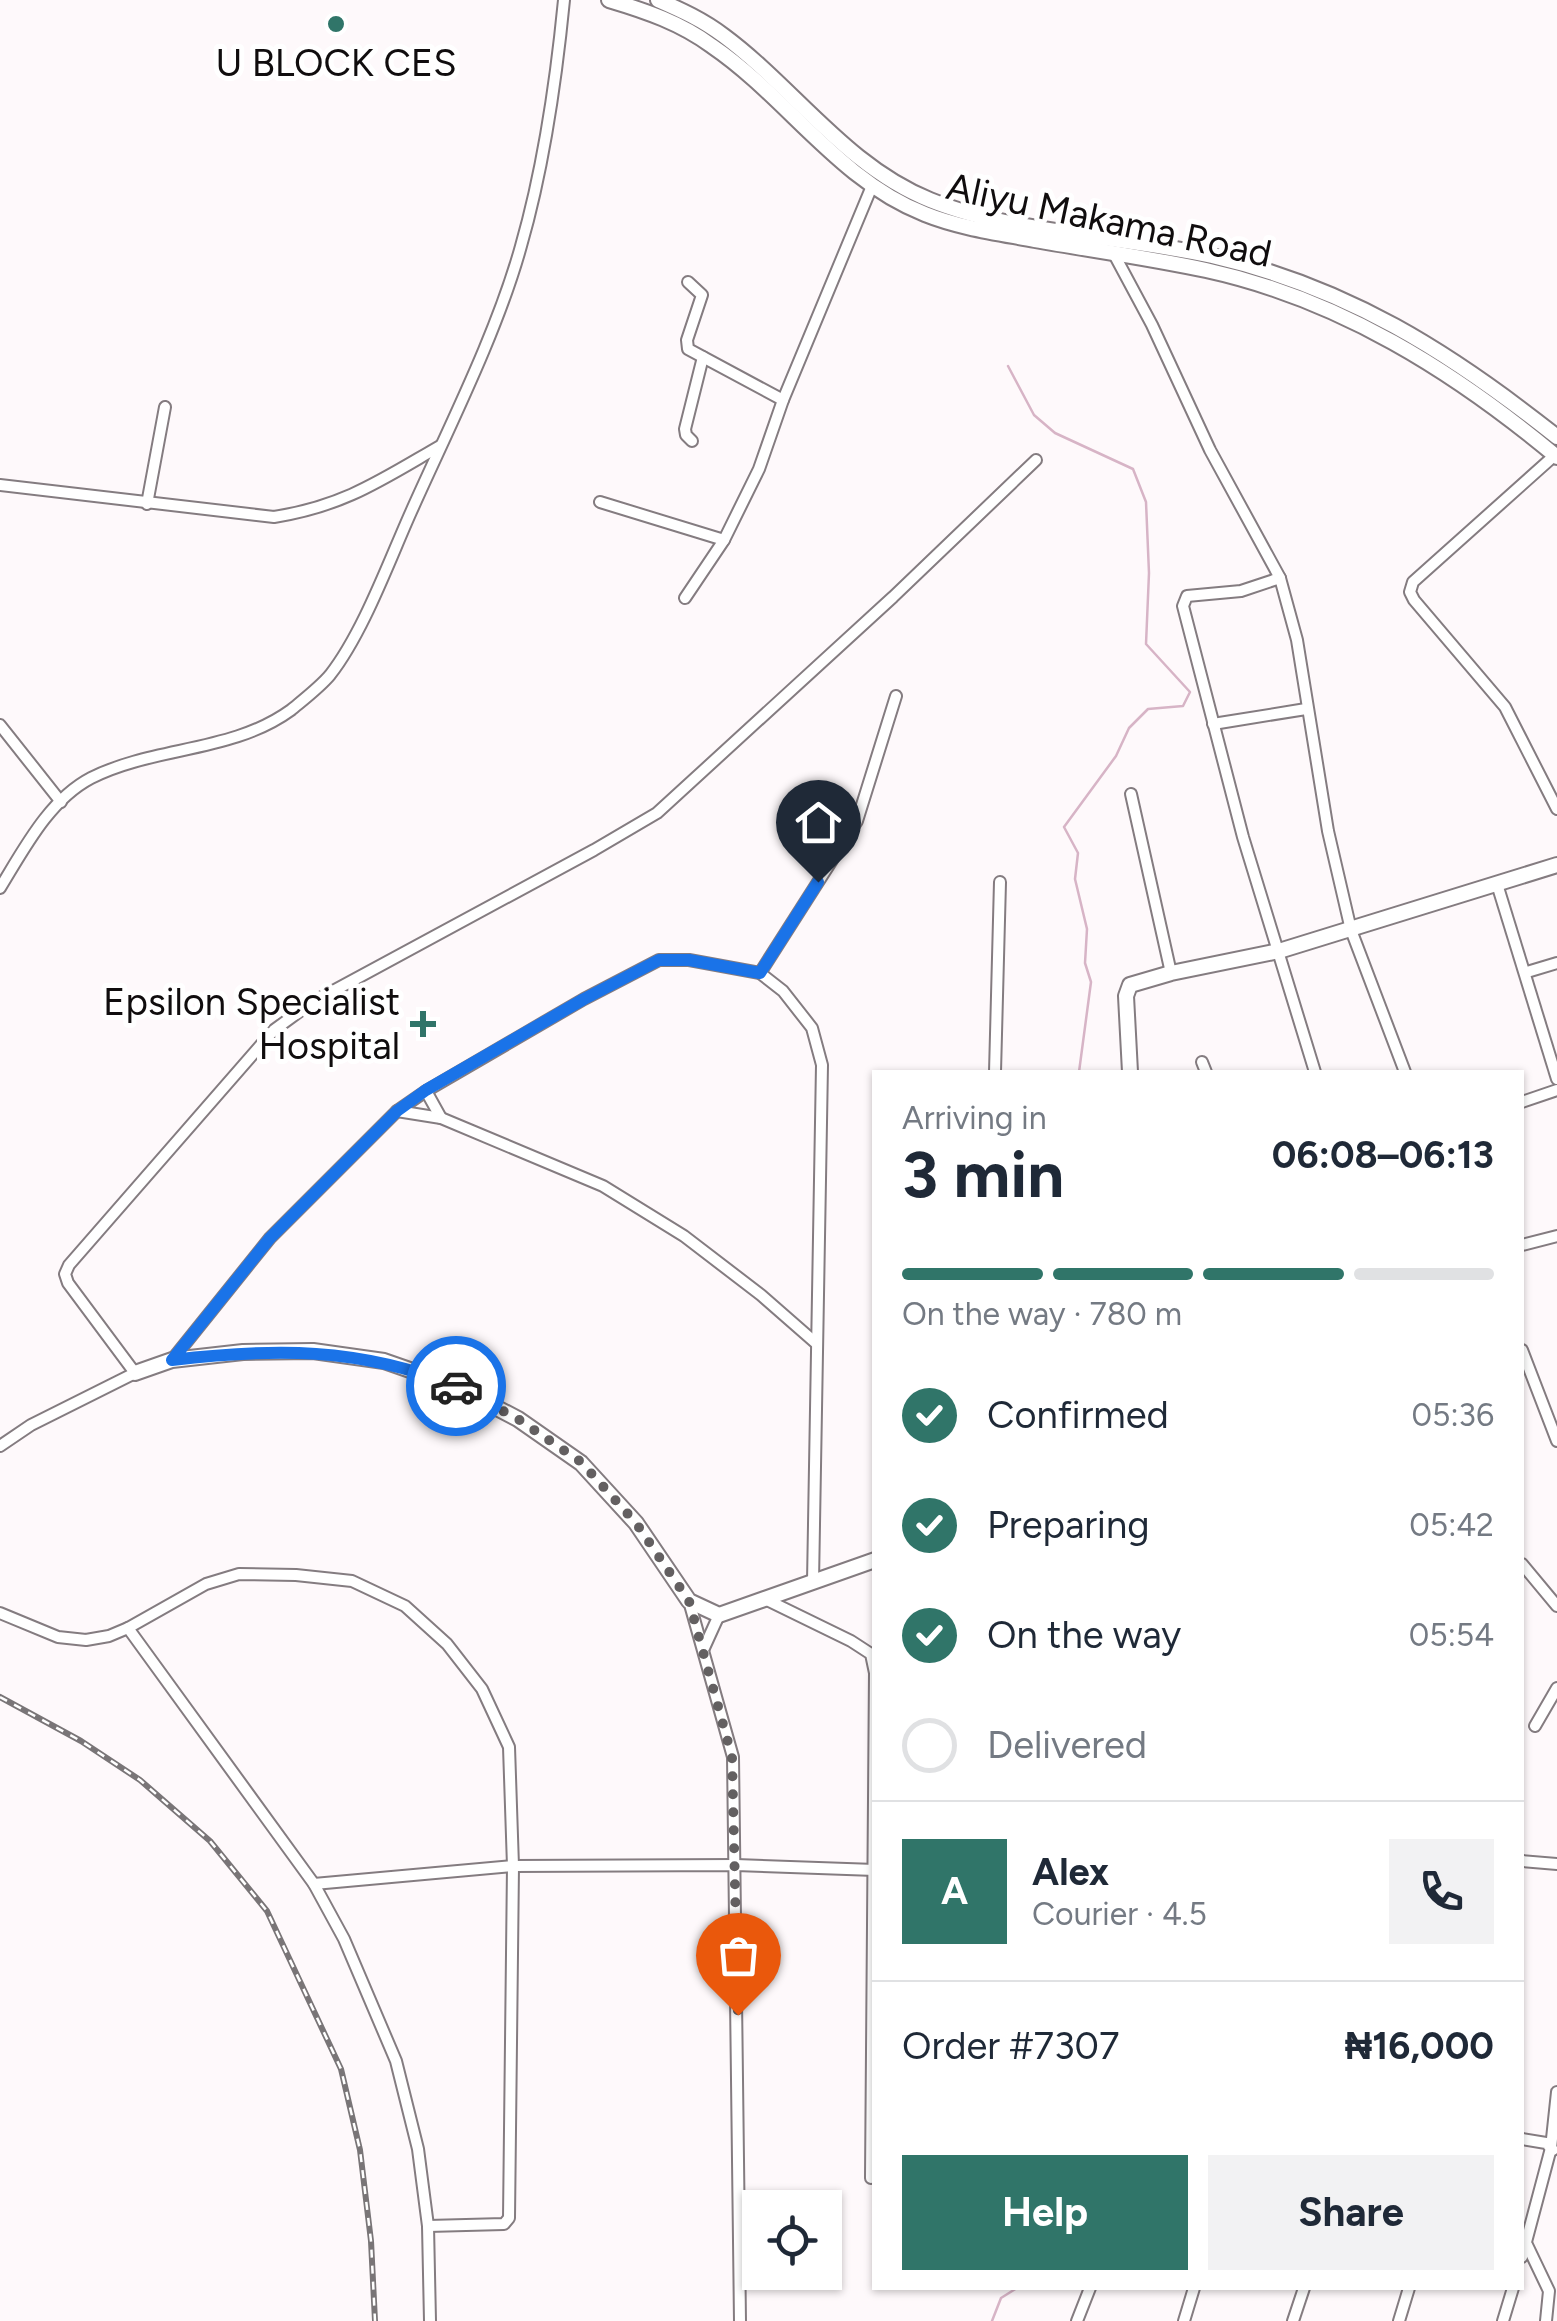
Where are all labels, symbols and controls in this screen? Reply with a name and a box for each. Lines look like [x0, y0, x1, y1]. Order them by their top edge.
marker: U BLOCK CES [325, 13, 347, 35]
place label: U BLOCK CES [215, 40, 457, 86]
street label: Aliyu Makama Road [942, 163, 1276, 277]
pin [776, 780, 861, 883]
icon: home [791, 795, 846, 850]
place label: Epsilon Specialist Hospital [103, 979, 400, 1069]
marker: Epsilon Specialist Hospital [410, 1011, 436, 1037]
text: Arriving in [902, 1099, 1047, 1137]
text: 06:08–06:13 [1272, 1132, 1494, 1178]
text: 3 min [902, 1135, 1064, 1213]
text: On the way · 780 m [902, 1295, 1182, 1333]
courier [406, 1336, 506, 1436]
icon: car [429, 1359, 484, 1414]
icon: check [902, 1388, 957, 1443]
text: Confirmed [987, 1392, 1169, 1438]
text: 05:36 [1411, 1396, 1494, 1434]
icon: check [902, 1498, 957, 1553]
text: Preparing [987, 1502, 1149, 1548]
text: 05:42 [1409, 1506, 1494, 1544]
icon: check [902, 1608, 957, 1663]
text: On the way [987, 1612, 1181, 1658]
text: 05:54 [1409, 1616, 1494, 1654]
text: Delivered [987, 1722, 1147, 1768]
button: phone [1389, 1839, 1494, 1944]
text: Alex [1032, 1849, 1109, 1895]
text: A [941, 1868, 968, 1914]
text: Courier · 4.5 [1032, 1895, 1207, 1933]
pin [696, 1913, 781, 2016]
icon: bag [711, 1928, 766, 1983]
text: Order #7307 [902, 2023, 1119, 2069]
text: ₦16,000 [1345, 2023, 1494, 2069]
button: Help [902, 2155, 1188, 2270]
button: Share [1208, 2155, 1494, 2270]
map controls [742, 2190, 842, 2290]
button: locate [742, 2190, 842, 2290]

